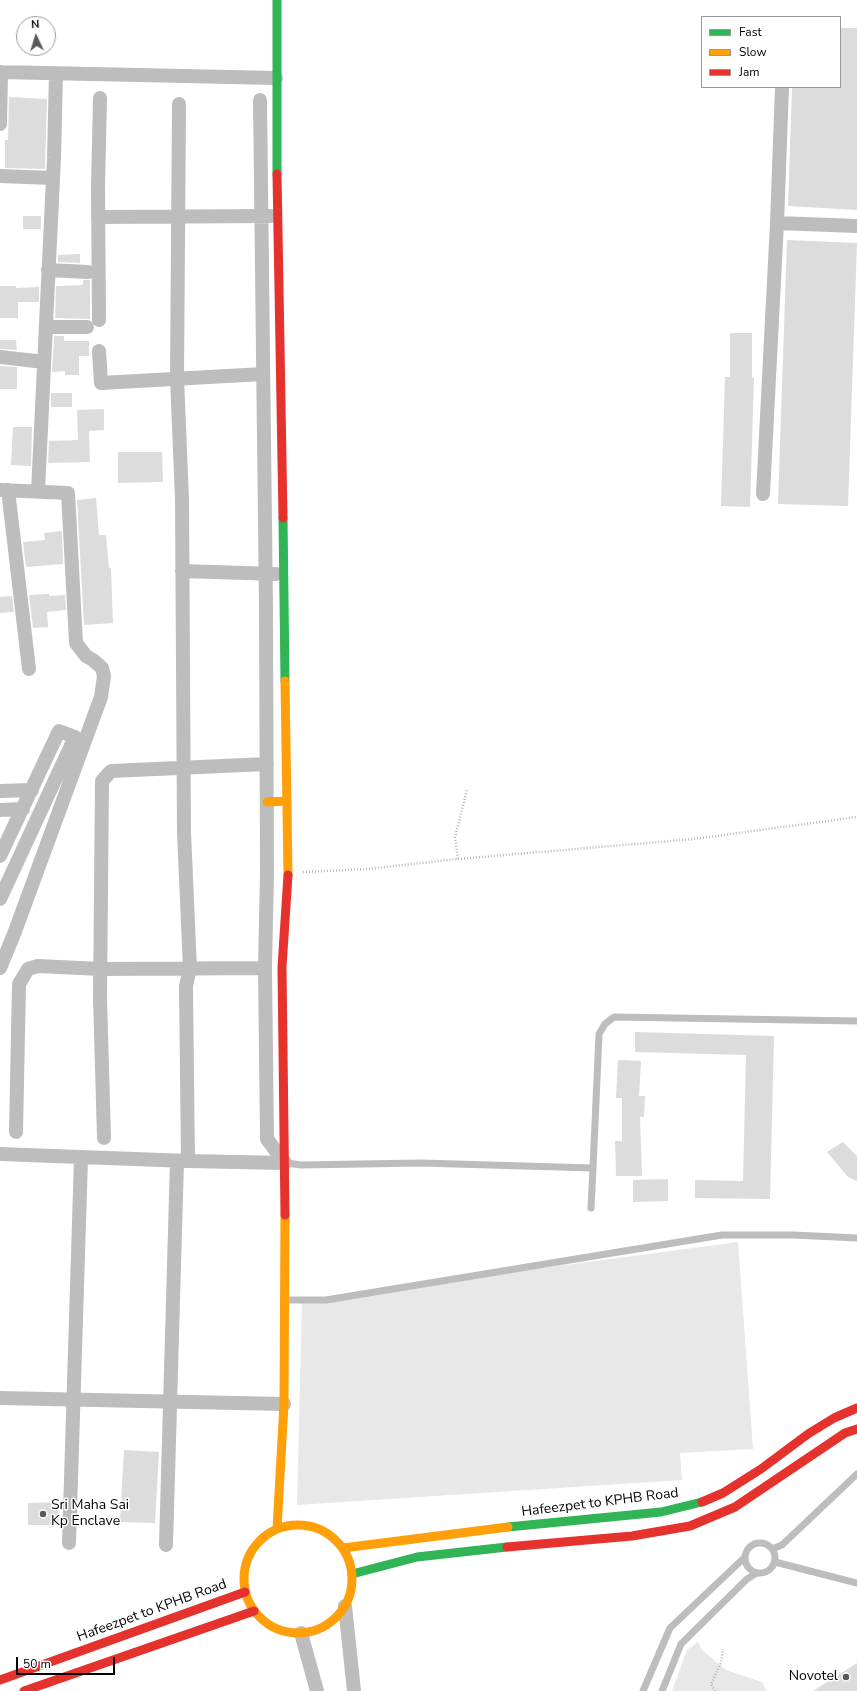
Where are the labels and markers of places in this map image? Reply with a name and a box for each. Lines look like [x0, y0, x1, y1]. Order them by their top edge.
place label: Sri Maha Sai Kp Enclave [51, 1498, 129, 1530]
marker: Sri Maha Sai Kp Enclave [38, 1509, 48, 1519]
place label: Novotel [789, 1669, 838, 1685]
marker: Novotel [841, 1672, 851, 1682]

